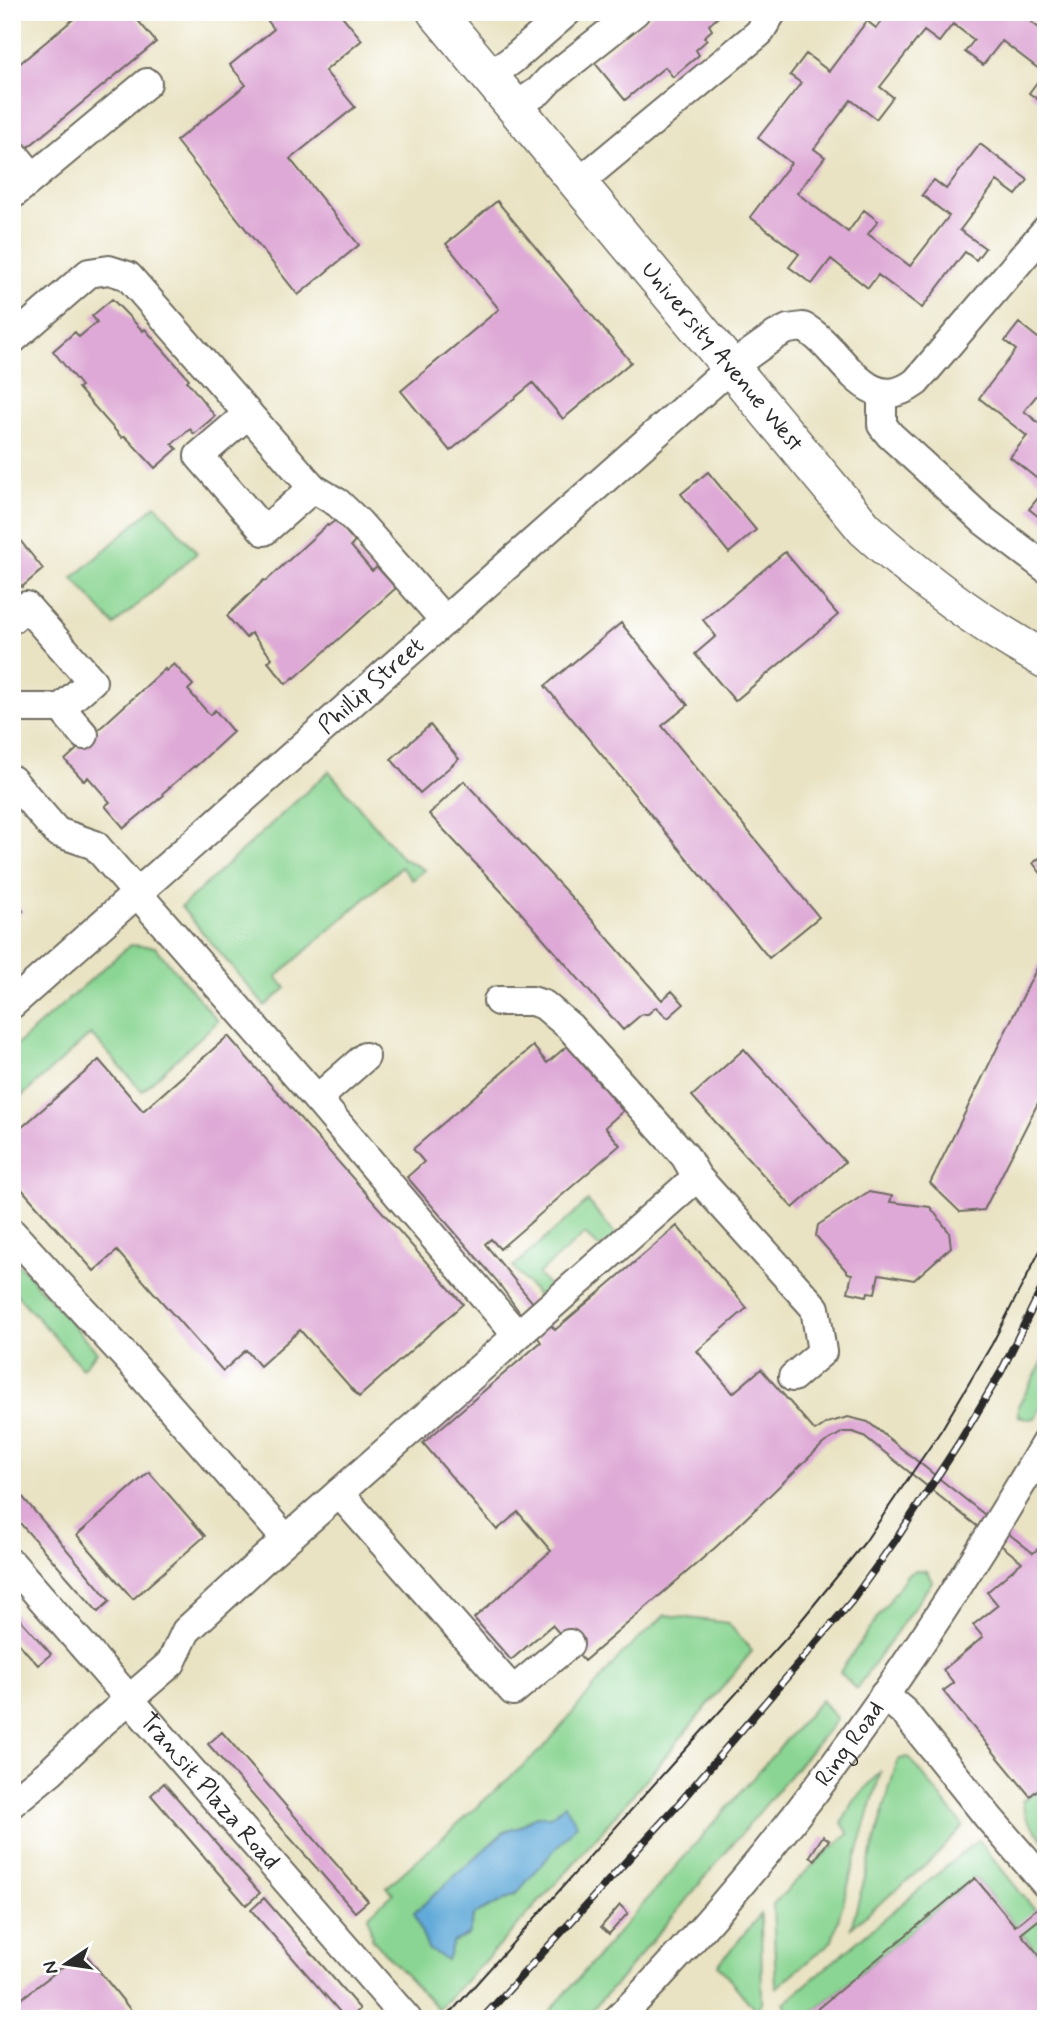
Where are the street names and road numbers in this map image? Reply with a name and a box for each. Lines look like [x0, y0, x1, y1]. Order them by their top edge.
street label: University Avenue West [634, 255, 810, 459]
street label: Phillip Street [312, 630, 431, 741]
street label: Ring Road [808, 1695, 892, 1793]
street label: Transit Plaza Road [133, 1706, 286, 1876]

